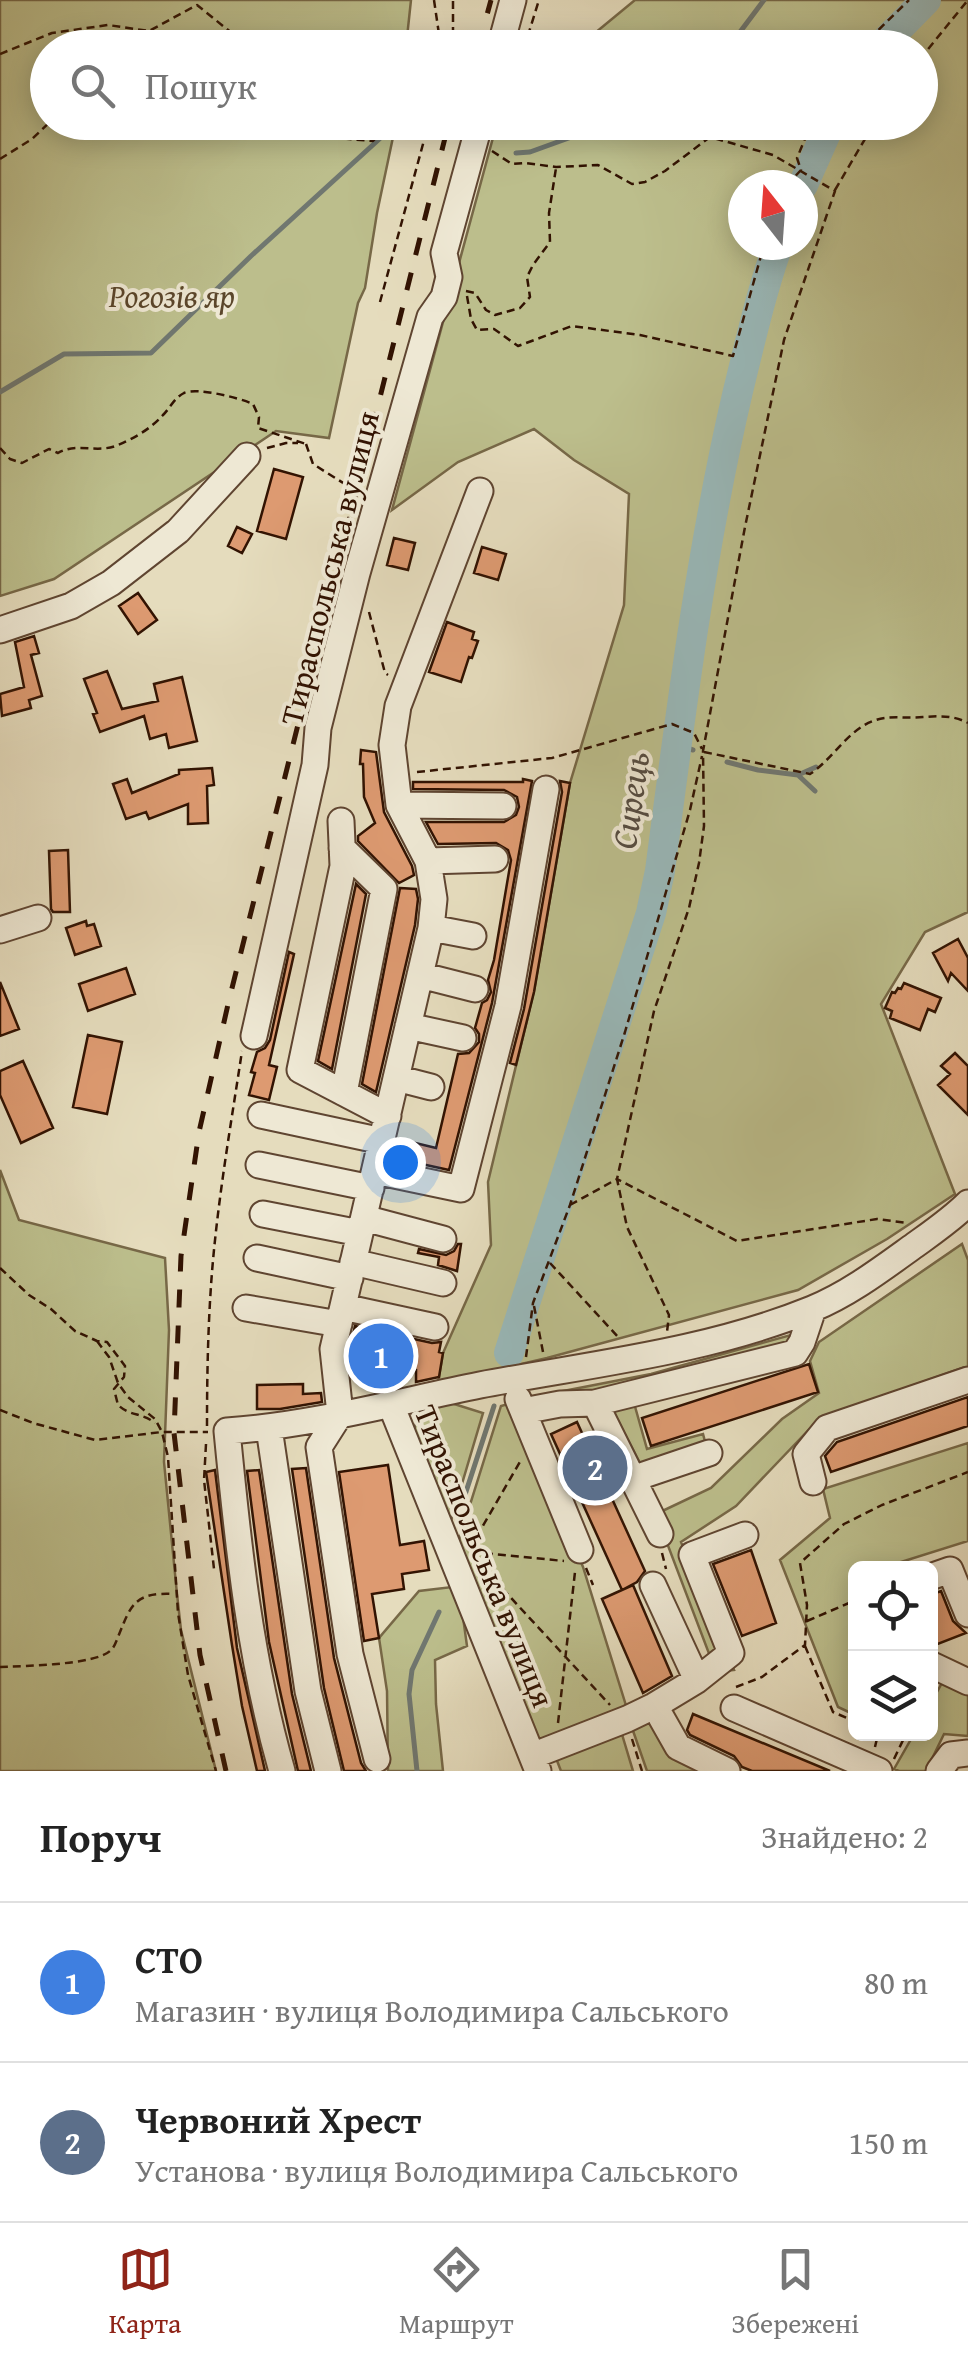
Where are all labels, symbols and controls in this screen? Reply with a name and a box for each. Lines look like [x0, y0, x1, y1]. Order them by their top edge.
search box [30, 30, 938, 140]
text: Пошук [145, 57, 257, 113]
icon: search [65, 58, 120, 113]
north arrow [728, 170, 818, 260]
park label: Рогозів яр [108, 272, 235, 319]
street label: Тираспольська вулиця [267, 406, 391, 730]
water label: Сирець [598, 748, 662, 852]
your location [375, 1137, 426, 1188]
pin: 1 [348, 1318, 414, 1394]
street label: Тираспольська вулиця [403, 1398, 567, 1714]
pin: 2 [562, 1430, 628, 1506]
map controls [848, 1561, 938, 1741]
button: locate [848, 1561, 938, 1651]
button: layers [848, 1651, 938, 1741]
text: Поруч [40, 1806, 161, 1867]
text: Знайдено: 2 [761, 1813, 928, 1860]
text: СТО [135, 1931, 203, 1987]
text: 1 [64, 1959, 81, 2006]
text: 80 m [864, 1959, 928, 2006]
text: Магазин · вулиця Володимира Сальського [135, 1987, 729, 2034]
text: Червоний Хрест [135, 2091, 421, 2147]
text: 2 [64, 2119, 81, 2166]
text: 150 m [849, 2119, 928, 2166]
text: Установа · вулиця Володимира Сальського [135, 2147, 738, 2194]
tab: Карта [109, 2242, 181, 2343]
tab: Маршрут [399, 2242, 514, 2343]
tab: Збережені [731, 2242, 859, 2343]

